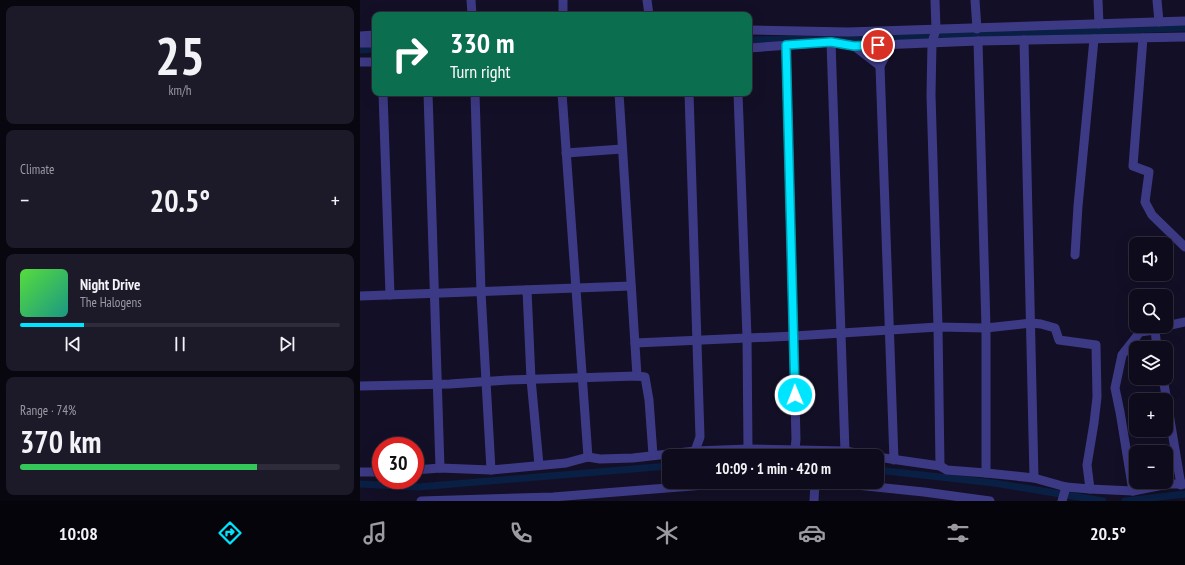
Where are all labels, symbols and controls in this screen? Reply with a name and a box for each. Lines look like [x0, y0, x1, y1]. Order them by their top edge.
text: 25 [155, 22, 205, 89]
text: 330 m [450, 24, 514, 61]
icon: right [384, 28, 436, 80]
pin [861, 28, 895, 62]
icon: arrive [867, 34, 889, 56]
text: Turn right [450, 60, 510, 83]
text: km/h [168, 82, 192, 99]
text: Climate [20, 161, 54, 178]
text: 20.5° [150, 181, 210, 220]
text: − [20, 186, 29, 214]
text: + [331, 186, 340, 214]
map controls [1129, 237, 1173, 489]
button: sound [1129, 237, 1173, 281]
text: Night Drive [80, 275, 140, 294]
button: search [1129, 289, 1173, 333]
text: The Halogens [80, 294, 142, 311]
icon: previous [62, 333, 84, 355]
icon: pause [169, 333, 191, 355]
icon: next [276, 333, 298, 355]
button: layers [1129, 341, 1173, 385]
position arrow [774, 374, 816, 416]
button: + [1129, 393, 1173, 437]
text: Range · 74% [20, 402, 76, 419]
text: 370 km [20, 422, 101, 461]
speed limit sign: 30 [372, 437, 424, 489]
button: − [1129, 445, 1173, 489]
text: 10:09 · 1 min · 420 m [715, 459, 831, 478]
icon: directions [216, 519, 244, 547]
icon: music [361, 519, 389, 547]
icon: phone [507, 519, 535, 547]
icon: climate [653, 519, 681, 547]
icon: car [798, 519, 826, 547]
icon: filters [944, 519, 972, 547]
text: 10:08 [59, 522, 98, 545]
text: 20.5° [1090, 522, 1126, 545]

